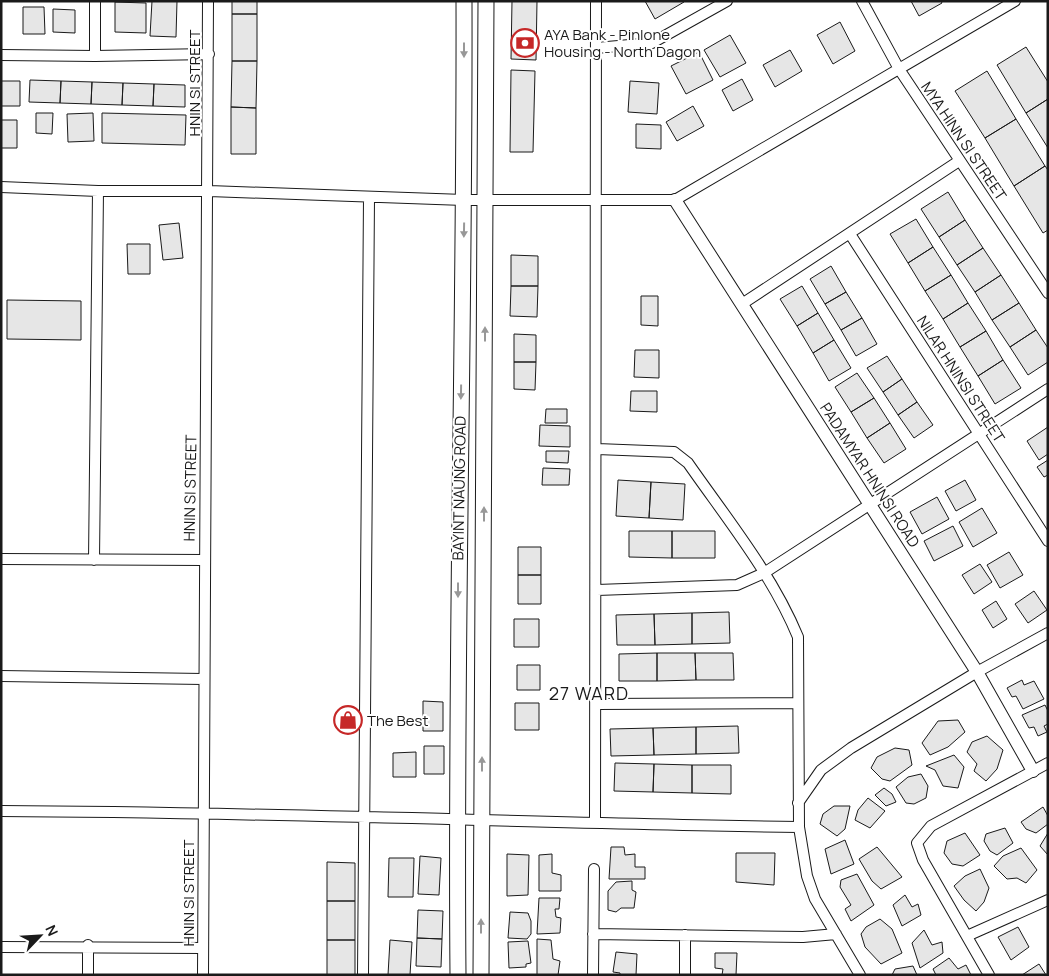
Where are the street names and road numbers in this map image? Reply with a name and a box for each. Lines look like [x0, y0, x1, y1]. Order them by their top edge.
street label: HNIN SI STREET [184, 30, 205, 136]
street label: MYA HINN SI STREET [916, 77, 1012, 205]
street label: NILAR HNINSI STREET [912, 312, 1010, 446]
street label: PADAMYAR HNINSI ROAD [815, 399, 925, 551]
street label: BAYINT NAUNG ROAD [447, 416, 471, 560]
street label: HNIN SI STREET [179, 434, 201, 542]
street label: HNIN SI STREET [178, 840, 199, 946]

